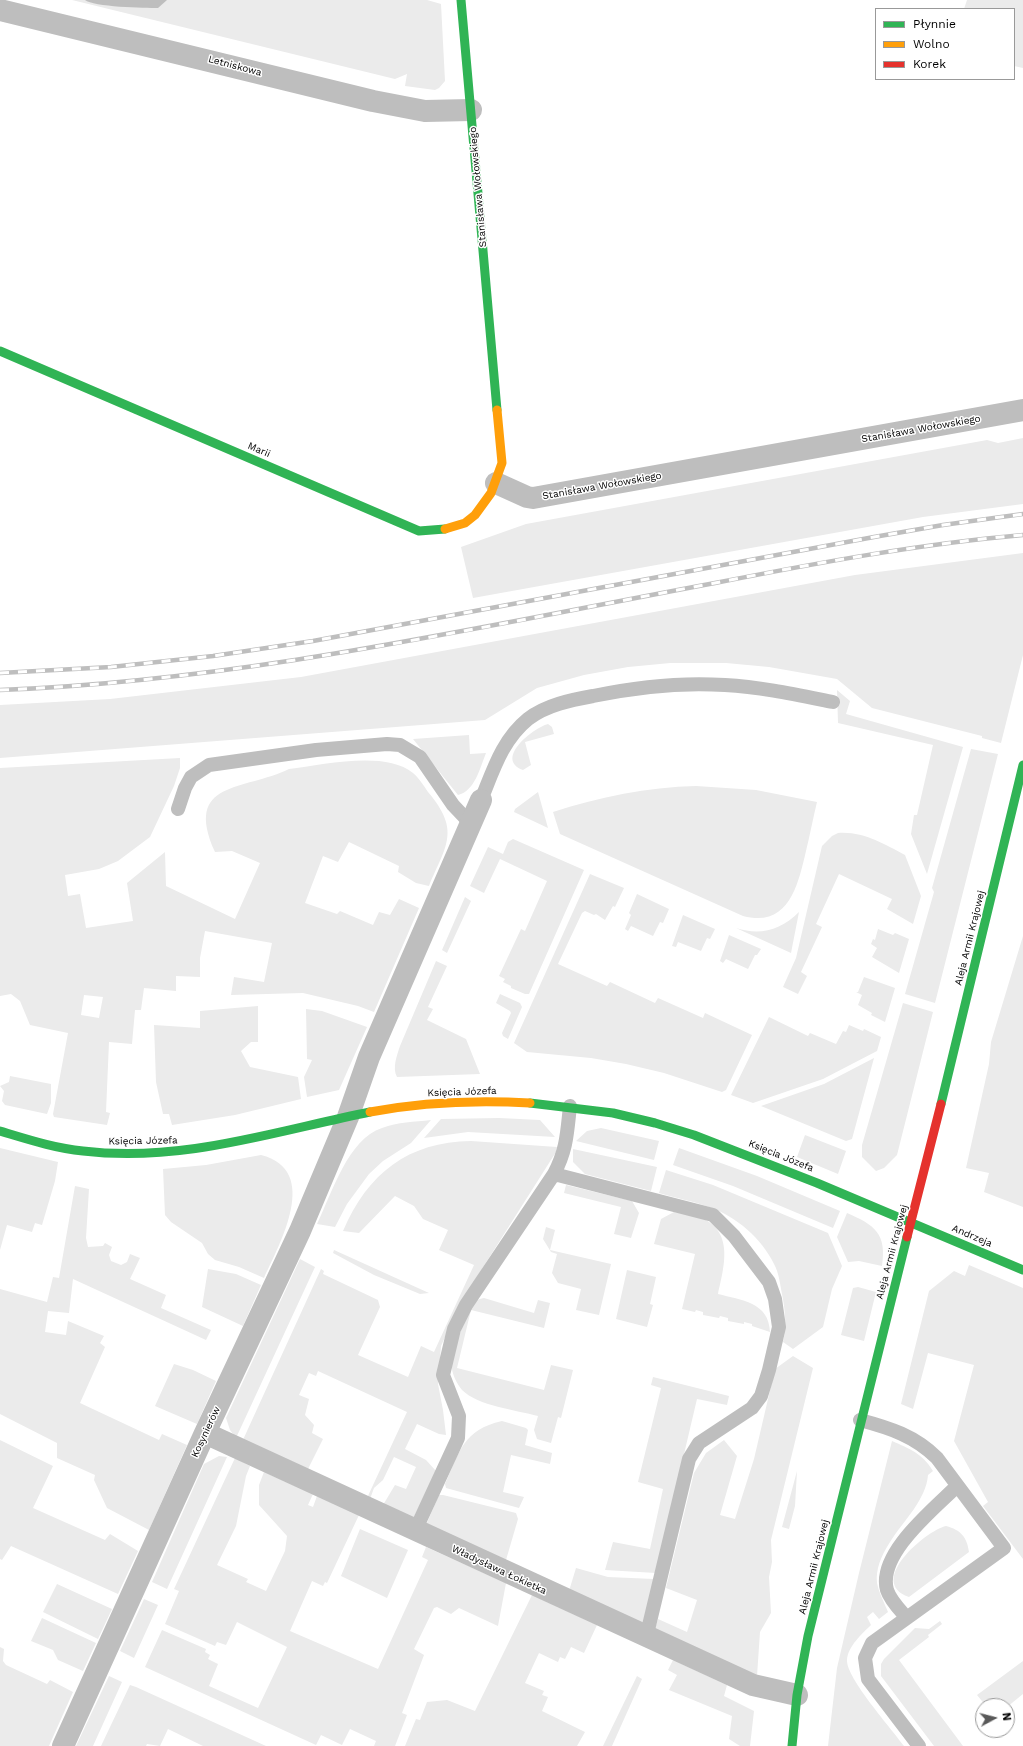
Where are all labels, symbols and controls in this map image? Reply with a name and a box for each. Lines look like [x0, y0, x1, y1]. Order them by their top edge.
legend [875, 8, 1015, 80]
text: Płynnie [913, 17, 956, 31]
text: Wolno [913, 37, 950, 51]
street label: Letniskowa [207, 53, 263, 79]
text: Korek [913, 57, 946, 71]
street label: Stanisława Wołowskiego [467, 126, 489, 248]
street label: Stanisława Wołowskiego [861, 413, 981, 445]
street label: Marii [246, 440, 272, 460]
street label: Stanisława Wołowskiego [542, 470, 662, 502]
street label: Aleja Armii Krajowej [952, 889, 988, 987]
street label: Księcia Józefa [427, 1085, 497, 1099]
street label: Księcia Józefa [108, 1134, 178, 1148]
street label: Księcia Józefa [747, 1137, 815, 1175]
street label: Aleja Armii Krajowej [874, 1203, 910, 1301]
street label: Andrzeja [950, 1222, 994, 1250]
street label: Kosynierów [189, 1405, 223, 1459]
street label: Aleja Armii Krajowej [796, 1518, 832, 1616]
street label: Władysława Łokietka [450, 1543, 548, 1597]
north arrow [975, 1698, 1015, 1738]
text: N [999, 1712, 1013, 1721]

